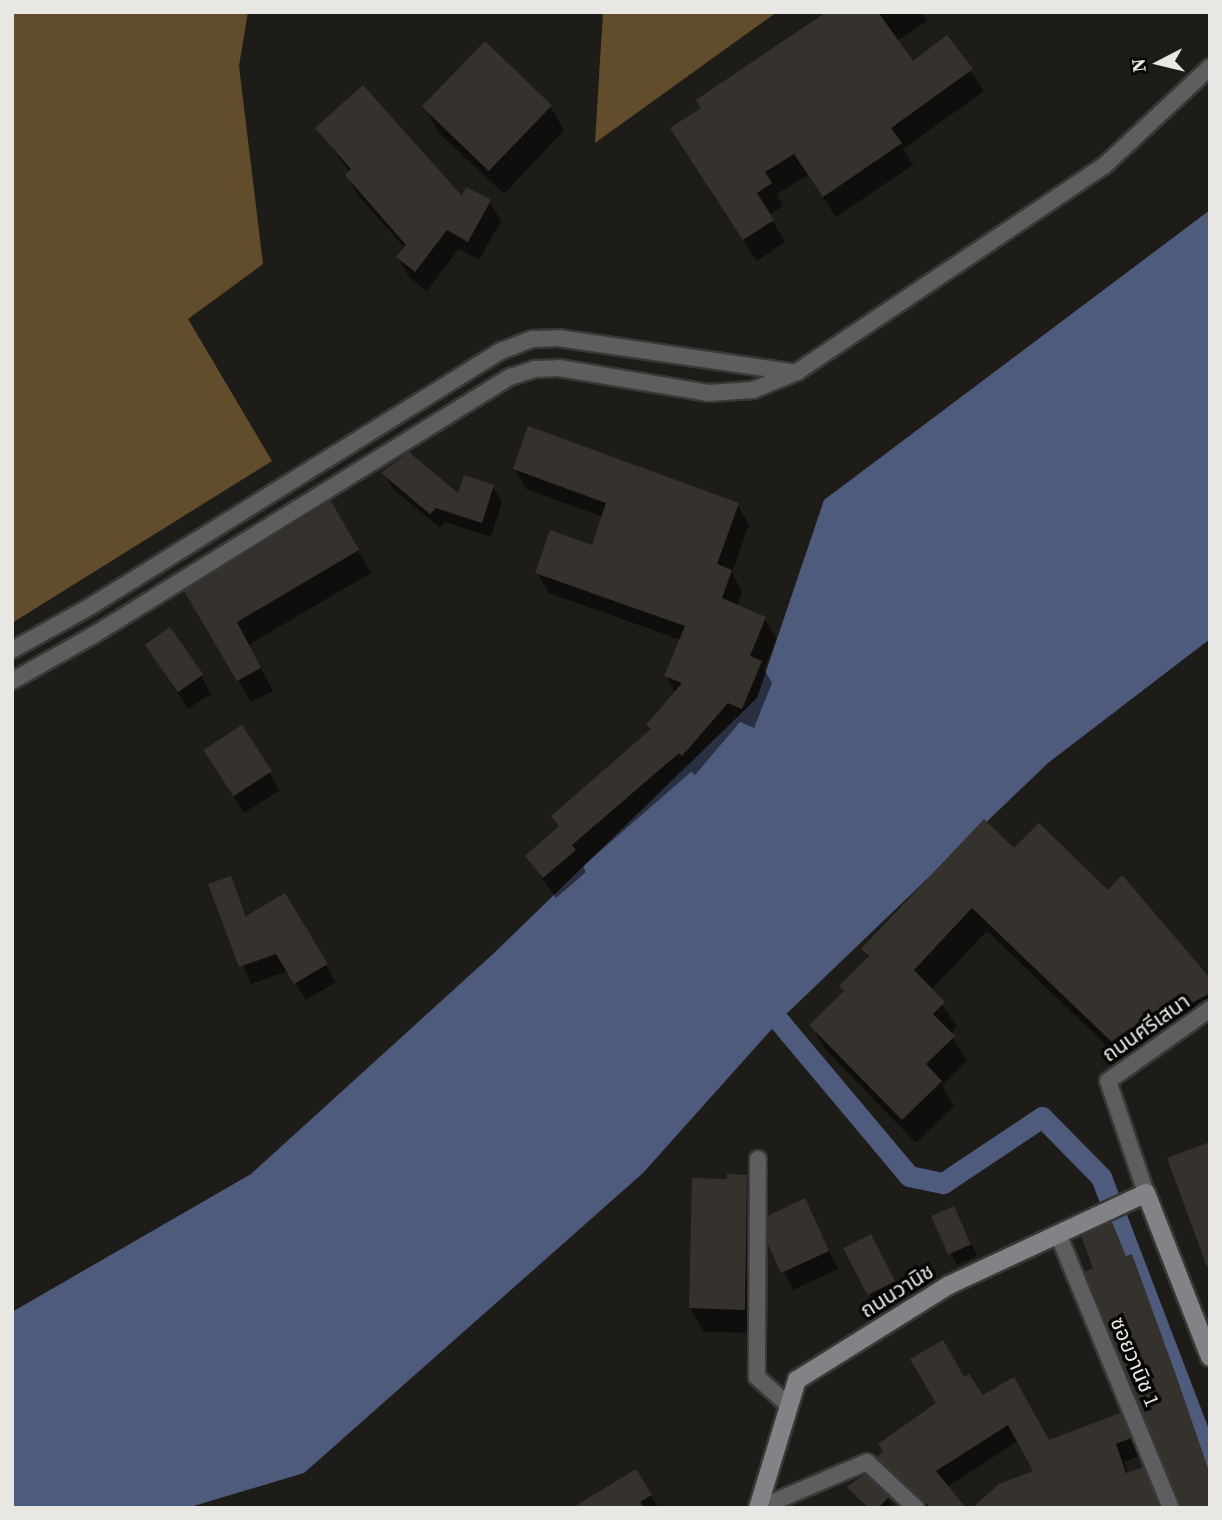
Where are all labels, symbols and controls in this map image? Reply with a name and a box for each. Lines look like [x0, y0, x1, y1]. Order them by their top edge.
north arrow [1124, 28, 1194, 98]
text: N [1124, 57, 1152, 74]
street label: ถนนศรีเสนา [1097, 989, 1195, 1067]
street label: ถนนวานิช [856, 1259, 938, 1323]
street label: ซอยวานิช 1 [1105, 1313, 1165, 1411]

